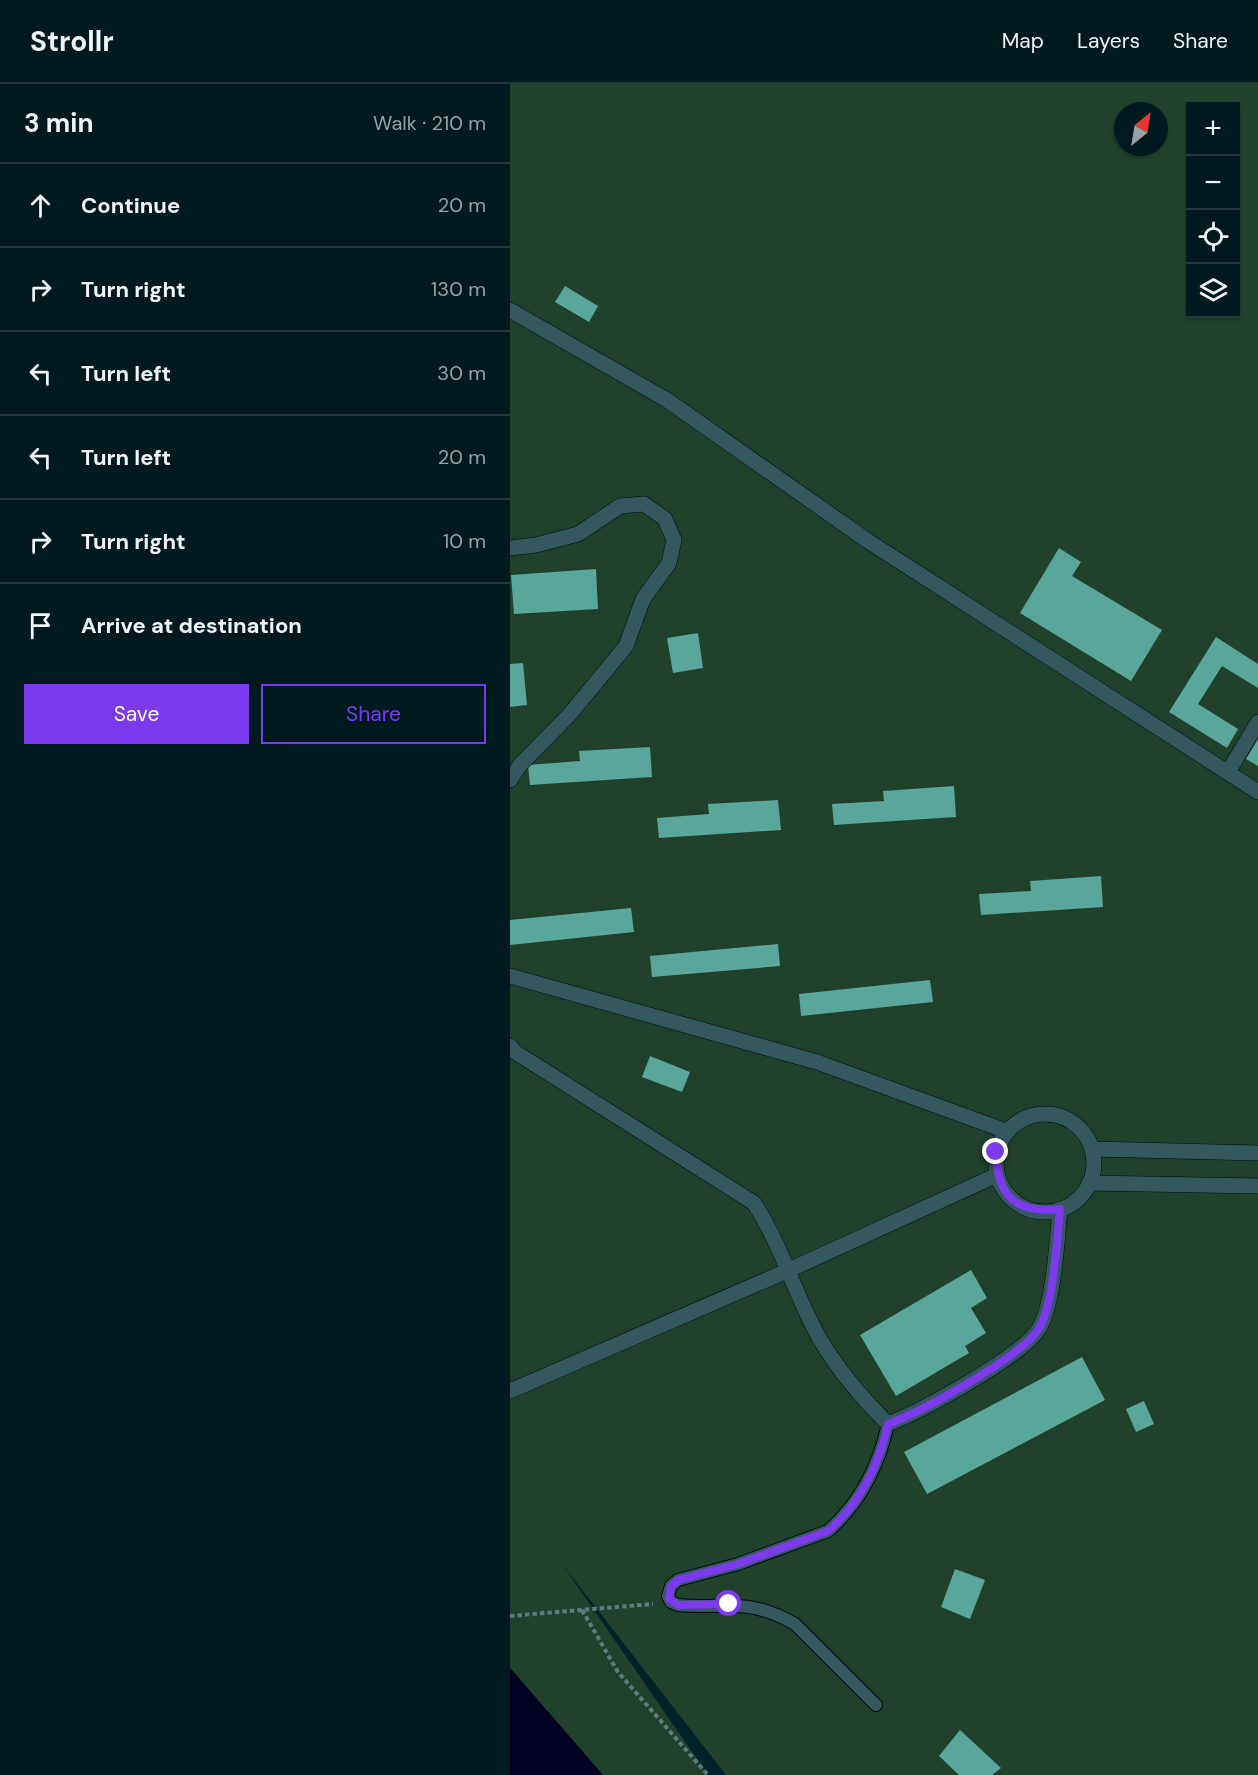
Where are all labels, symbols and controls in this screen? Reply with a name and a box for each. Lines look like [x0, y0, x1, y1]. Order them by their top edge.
text: Strollr [30, 23, 114, 60]
text: Map [1002, 27, 1044, 55]
text: Layers [1077, 27, 1140, 55]
text: Share [1173, 27, 1228, 55]
north arrow [1114, 102, 1168, 156]
map controls [1186, 102, 1240, 318]
button: + [1186, 102, 1240, 156]
text: 3 min [24, 106, 93, 140]
text: Walk · 210 m [373, 110, 486, 136]
button: − [1186, 156, 1240, 210]
icon: ahead [24, 189, 57, 222]
text: Continue [81, 191, 180, 220]
text: 20 m [438, 192, 486, 218]
button: locate [1186, 210, 1240, 264]
button: layers [1186, 264, 1240, 318]
icon: right [24, 273, 57, 306]
text: Turn right [81, 275, 186, 304]
text: 130 m [431, 276, 486, 302]
icon: left [24, 357, 57, 390]
text: Turn left [81, 359, 171, 388]
text: 30 m [437, 360, 486, 386]
icon: left [24, 441, 57, 474]
text: Turn left [81, 443, 171, 472]
text: 20 m [438, 444, 486, 470]
icon: right [24, 525, 57, 558]
text: Turn right [81, 527, 186, 556]
text: 10 m [443, 528, 486, 554]
icon: arrive [24, 609, 57, 642]
text: Arrive at destination [81, 611, 302, 640]
button: Save [24, 684, 249, 744]
button: Share [261, 684, 486, 744]
route end [982, 1138, 1008, 1164]
route start [715, 1590, 741, 1616]

